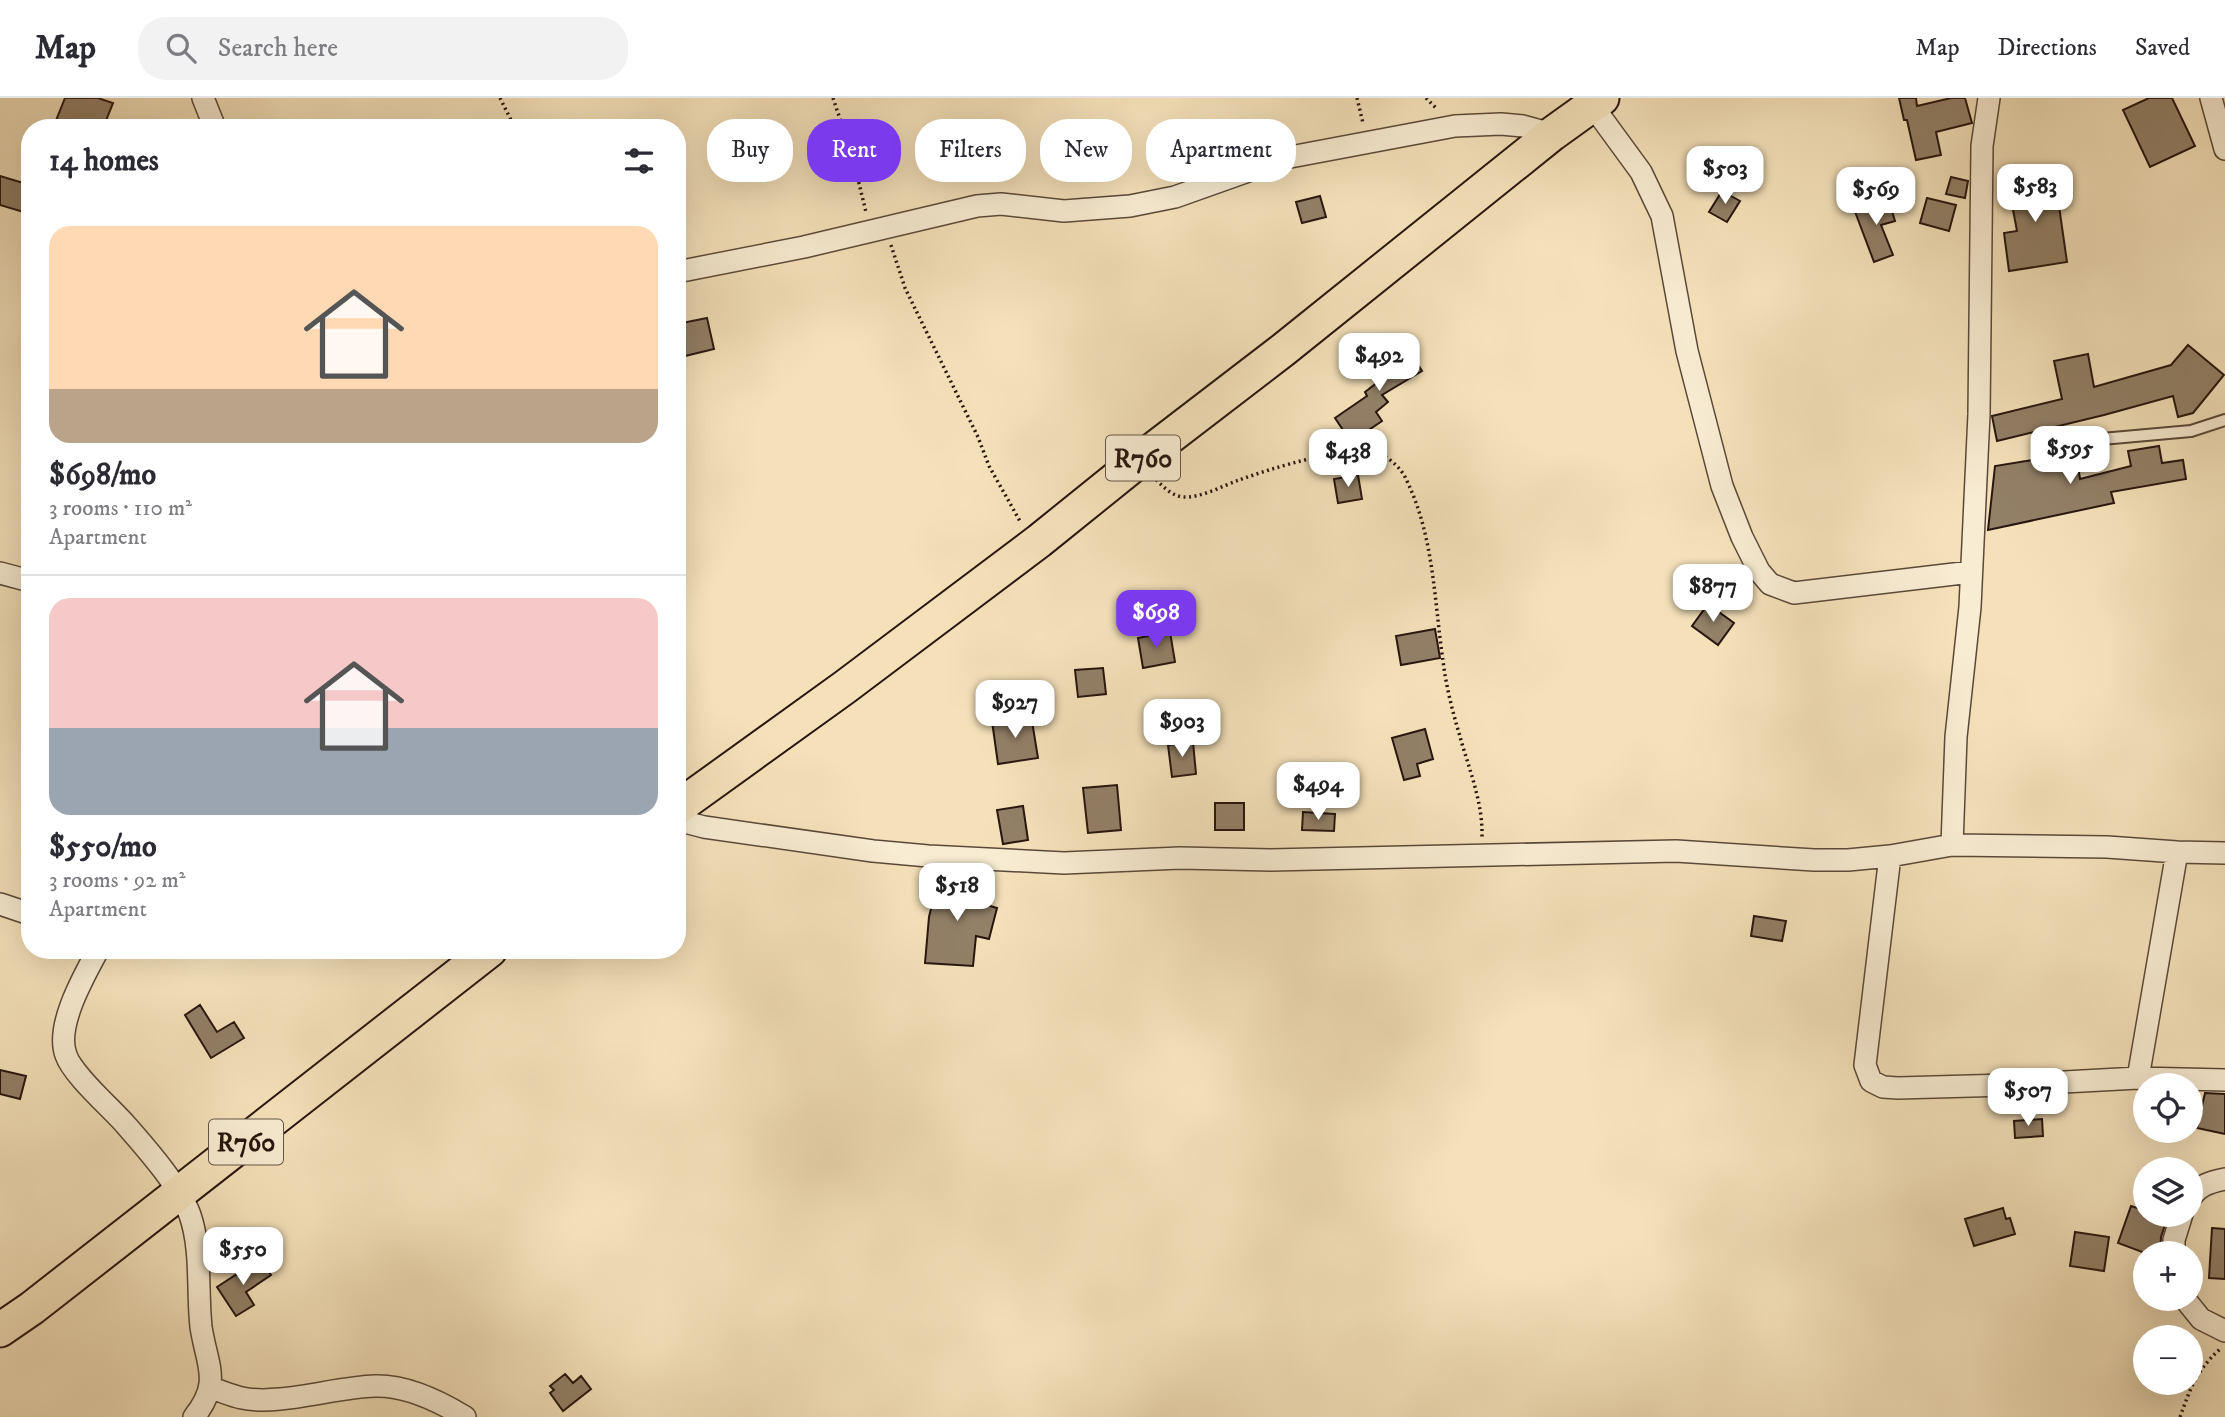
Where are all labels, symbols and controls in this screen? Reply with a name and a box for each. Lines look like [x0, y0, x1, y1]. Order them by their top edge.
search box [138, 17, 628, 80]
text: Map [35, 28, 96, 69]
icon: search [162, 29, 200, 67]
text: Search here [218, 32, 338, 65]
text: Map [1915, 33, 1960, 63]
text: Directions [1998, 33, 2097, 63]
text: Saved [2135, 33, 2190, 63]
chip: Buy [707, 119, 793, 182]
chip: Rent [807, 119, 901, 182]
chip: Filters [915, 119, 1026, 182]
chip: New [1040, 119, 1132, 182]
chip: Apartment [1146, 119, 1296, 182]
icon: filters [620, 142, 658, 180]
text: 14 homes [49, 143, 159, 180]
pin: $503 [1684, 146, 1766, 206]
text: $503 [1703, 154, 1747, 183]
pin: $583 [1994, 164, 2076, 224]
pin: $569 [1835, 167, 1917, 227]
text: $583 [2013, 172, 2057, 201]
text: $569 [1852, 175, 1900, 204]
icon: home [291, 271, 417, 397]
pin: $492 [1338, 334, 1420, 393]
text: $492 [1355, 341, 1403, 370]
pin: $595 [2029, 426, 2111, 486]
pin: $438 [1307, 430, 1389, 489]
text: $595 [2047, 434, 2093, 463]
road number: R760 [1106, 436, 1180, 480]
text: $438 [1325, 437, 1371, 466]
text: $698/mo [49, 457, 156, 494]
text: 3 rooms · 110 m² [49, 494, 192, 523]
text: Apartment [49, 523, 147, 552]
pin: $877 [1672, 564, 1754, 624]
text: $877 [1689, 572, 1737, 601]
pin: $698 [1115, 590, 1197, 650]
text: $698 [1132, 598, 1180, 627]
icon: home [291, 643, 417, 769]
pin: $927 [974, 680, 1056, 740]
text: $927 [992, 688, 1038, 717]
pin: $903 [1141, 700, 1223, 759]
text: $903 [1160, 707, 1204, 736]
pin: $494 [1277, 762, 1359, 822]
text: $494 [1293, 770, 1343, 799]
text: $550/mo [49, 829, 157, 866]
pin: $518 [916, 864, 998, 923]
text: 3 rooms · 92 m² [49, 866, 186, 895]
text: $518 [935, 871, 979, 900]
text: Apartment [49, 895, 147, 924]
pin: $507 [1987, 1068, 2069, 1128]
map controls [2133, 1073, 2203, 1395]
button: locate [2133, 1073, 2203, 1143]
text: $507 [2004, 1076, 2052, 1105]
road number: R760 [209, 1119, 283, 1164]
button: layers [2133, 1157, 2203, 1227]
pin: $550 [202, 1228, 284, 1287]
text: $550 [219, 1235, 267, 1264]
button: + [2133, 1241, 2203, 1311]
button: − [2133, 1325, 2203, 1395]

